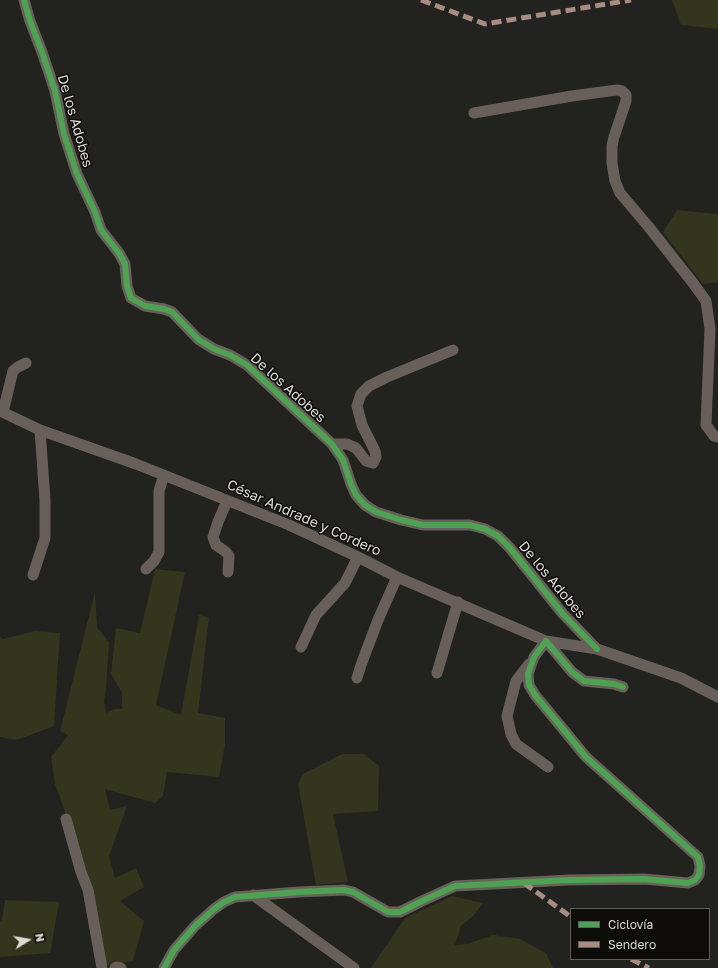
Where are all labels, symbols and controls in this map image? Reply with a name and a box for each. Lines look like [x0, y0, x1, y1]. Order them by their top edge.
street label: De los Adobes [54, 73, 96, 169]
street label: De los Adobes [247, 350, 329, 426]
street label: César Andrade y Cordero [224, 476, 384, 560]
street label: De los Adobes [515, 538, 589, 622]
legend [570, 908, 710, 960]
text: Ciclovía [608, 917, 653, 932]
north arrow [8, 920, 48, 960]
text: N [33, 932, 47, 943]
text: Sendero [608, 937, 656, 952]

